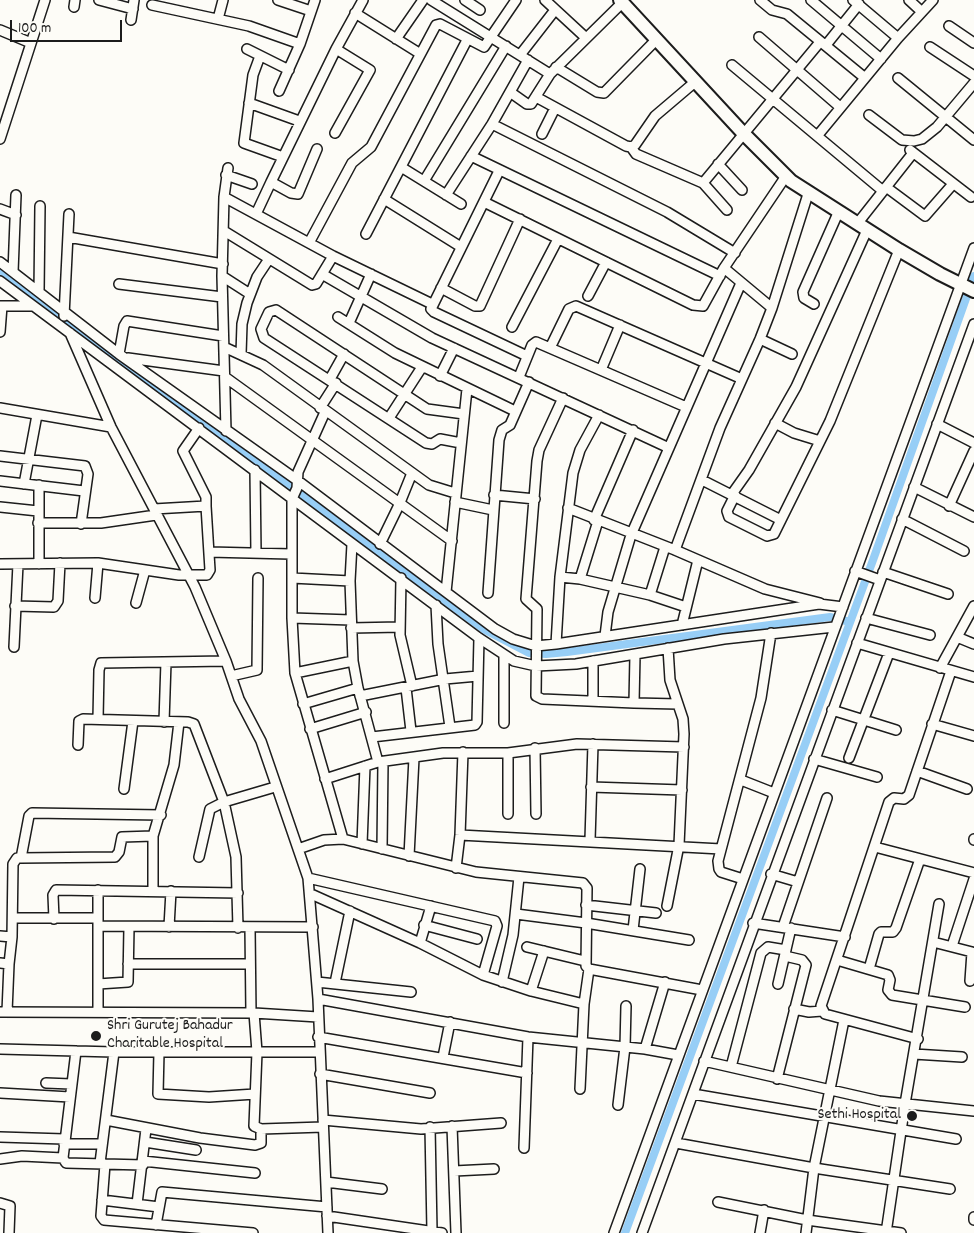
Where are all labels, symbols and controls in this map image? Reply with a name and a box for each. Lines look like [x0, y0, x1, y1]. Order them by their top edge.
scale bar [12, 10, 125, 42]
text: 100 m [18, 18, 51, 40]
place label: Shri Gurutej Bahadur Charitable Hospital [107, 1017, 233, 1055]
marker: Shri Gurutej Bahadur Charitable Hospital [89, 1029, 103, 1043]
place label: Sethi Hospital [818, 1106, 901, 1126]
marker: Sethi Hospital [905, 1109, 919, 1123]

